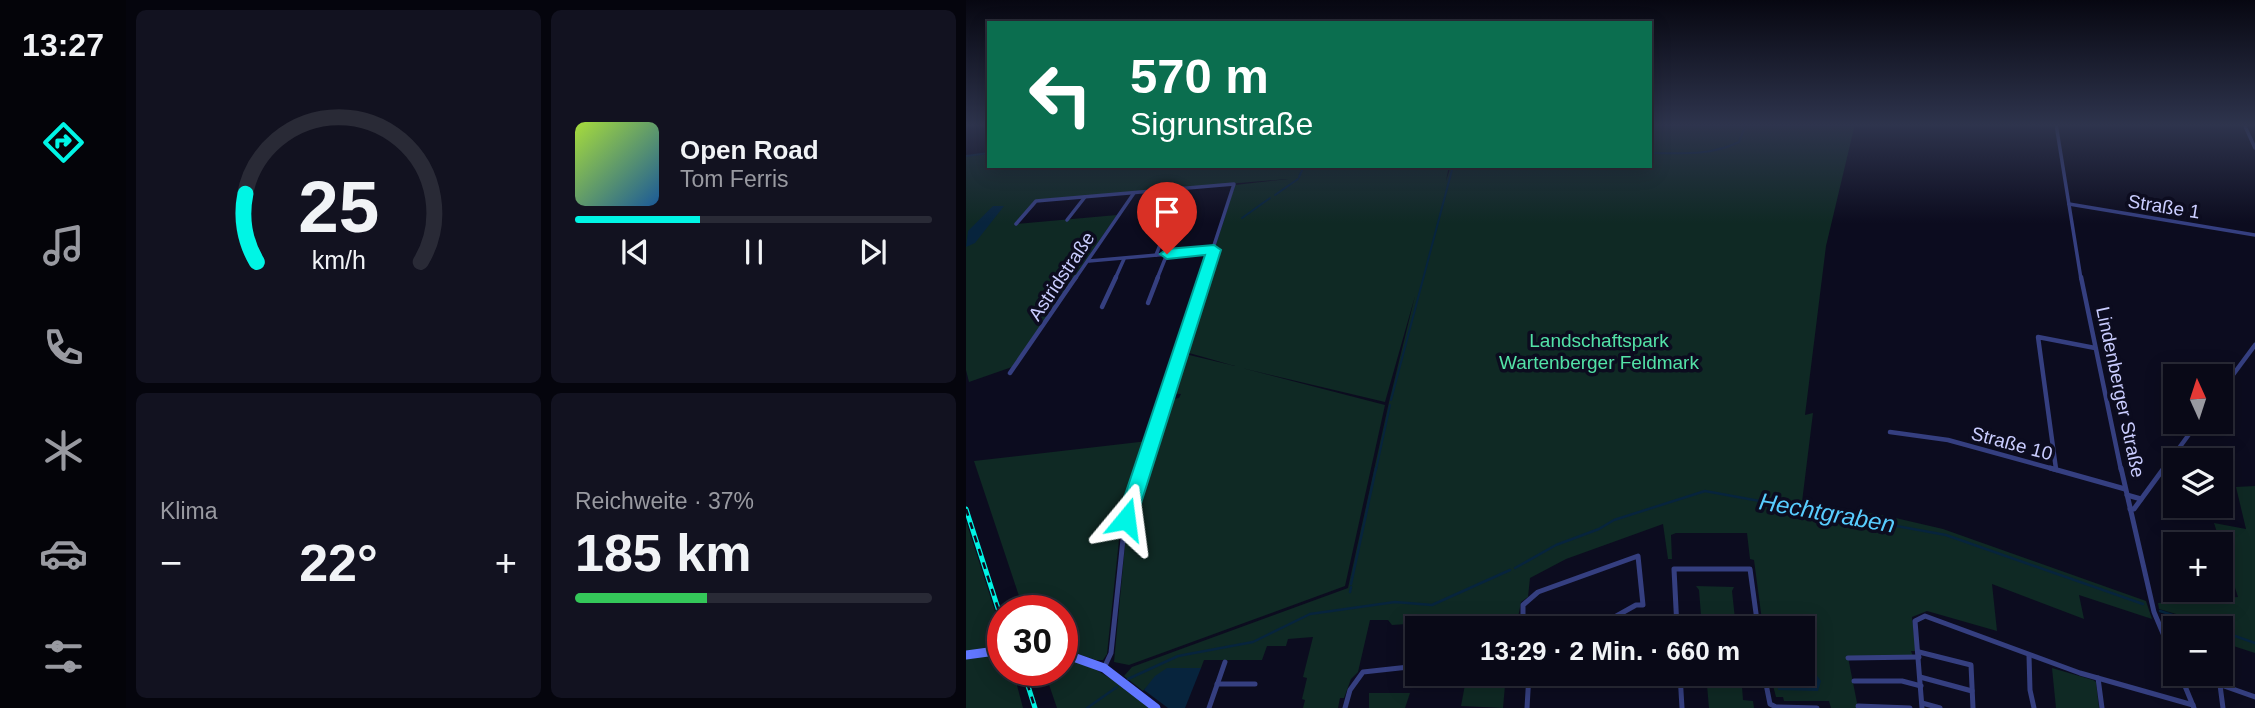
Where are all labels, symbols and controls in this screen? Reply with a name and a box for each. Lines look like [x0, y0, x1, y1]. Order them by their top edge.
text: 13:27 [22, 27, 104, 63]
icon: left [1015, 49, 1106, 140]
text: 570 m [1130, 49, 1269, 103]
text: Sigrunstraße [1130, 106, 1313, 142]
icon: directions [39, 118, 88, 167]
text: Open Road [680, 135, 819, 165]
text: Tom Ferris [680, 166, 789, 192]
text: 25 [298, 167, 379, 248]
pin [1137, 182, 1197, 254]
street label: Straße 1 [2126, 190, 2202, 223]
icon: arrive [1148, 193, 1186, 231]
icon: music [39, 221, 88, 270]
street label: Astridstraße [1024, 228, 1099, 325]
icon: previous [616, 233, 654, 271]
icon: pause [735, 233, 773, 271]
icon: next [854, 233, 892, 271]
text: km/h [311, 246, 366, 274]
street label: Lindenberger Straße [2092, 305, 2149, 480]
icon: phone [39, 323, 88, 372]
park label: Landschaftspark Wartenberger Feldmark [1499, 330, 1699, 373]
north arrow [2163, 364, 2233, 434]
map controls [2163, 364, 2233, 686]
street label: Straße 10 [1969, 423, 2055, 464]
icon: climate [39, 426, 88, 475]
button: layers [2163, 448, 2233, 518]
position arrow [1089, 482, 1163, 556]
water label: Hechtgraben [1757, 487, 1897, 538]
text: Reichweite · 37% [575, 488, 754, 514]
text: Klima [160, 498, 218, 524]
text: 185 km [575, 524, 751, 582]
icon: car [39, 529, 88, 578]
button: + [2163, 532, 2233, 602]
text: 22° [299, 534, 378, 592]
text: − [160, 542, 182, 584]
text: + [495, 542, 517, 584]
speed limit sign: 30 [987, 595, 1078, 686]
button: − [2163, 616, 2233, 686]
icon: filters [39, 632, 88, 681]
text: 13:29 · 2 Min. · 660 m [1480, 636, 1740, 666]

